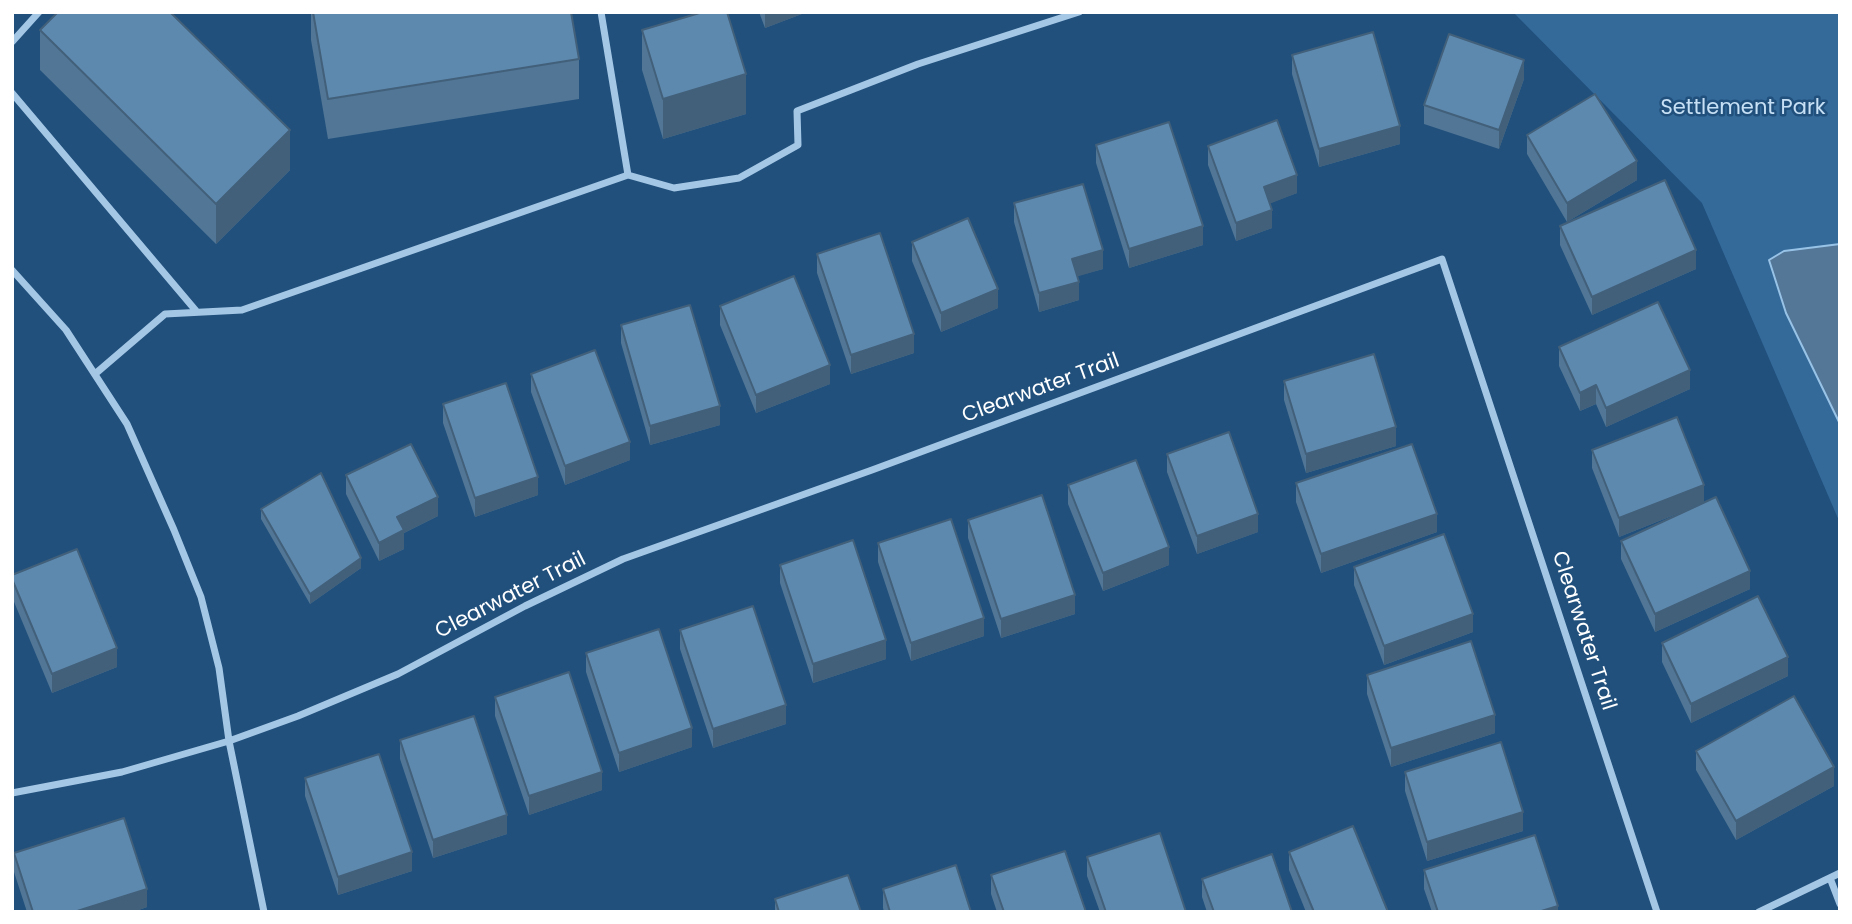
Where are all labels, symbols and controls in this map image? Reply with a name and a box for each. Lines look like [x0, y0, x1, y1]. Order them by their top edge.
park label: Settlement Park [1660, 96, 1826, 122]
street label: Clearwater Trail [959, 349, 1123, 429]
street label: Clearwater Trail [431, 547, 591, 645]
street label: Clearwater Trail [1545, 548, 1621, 714]

